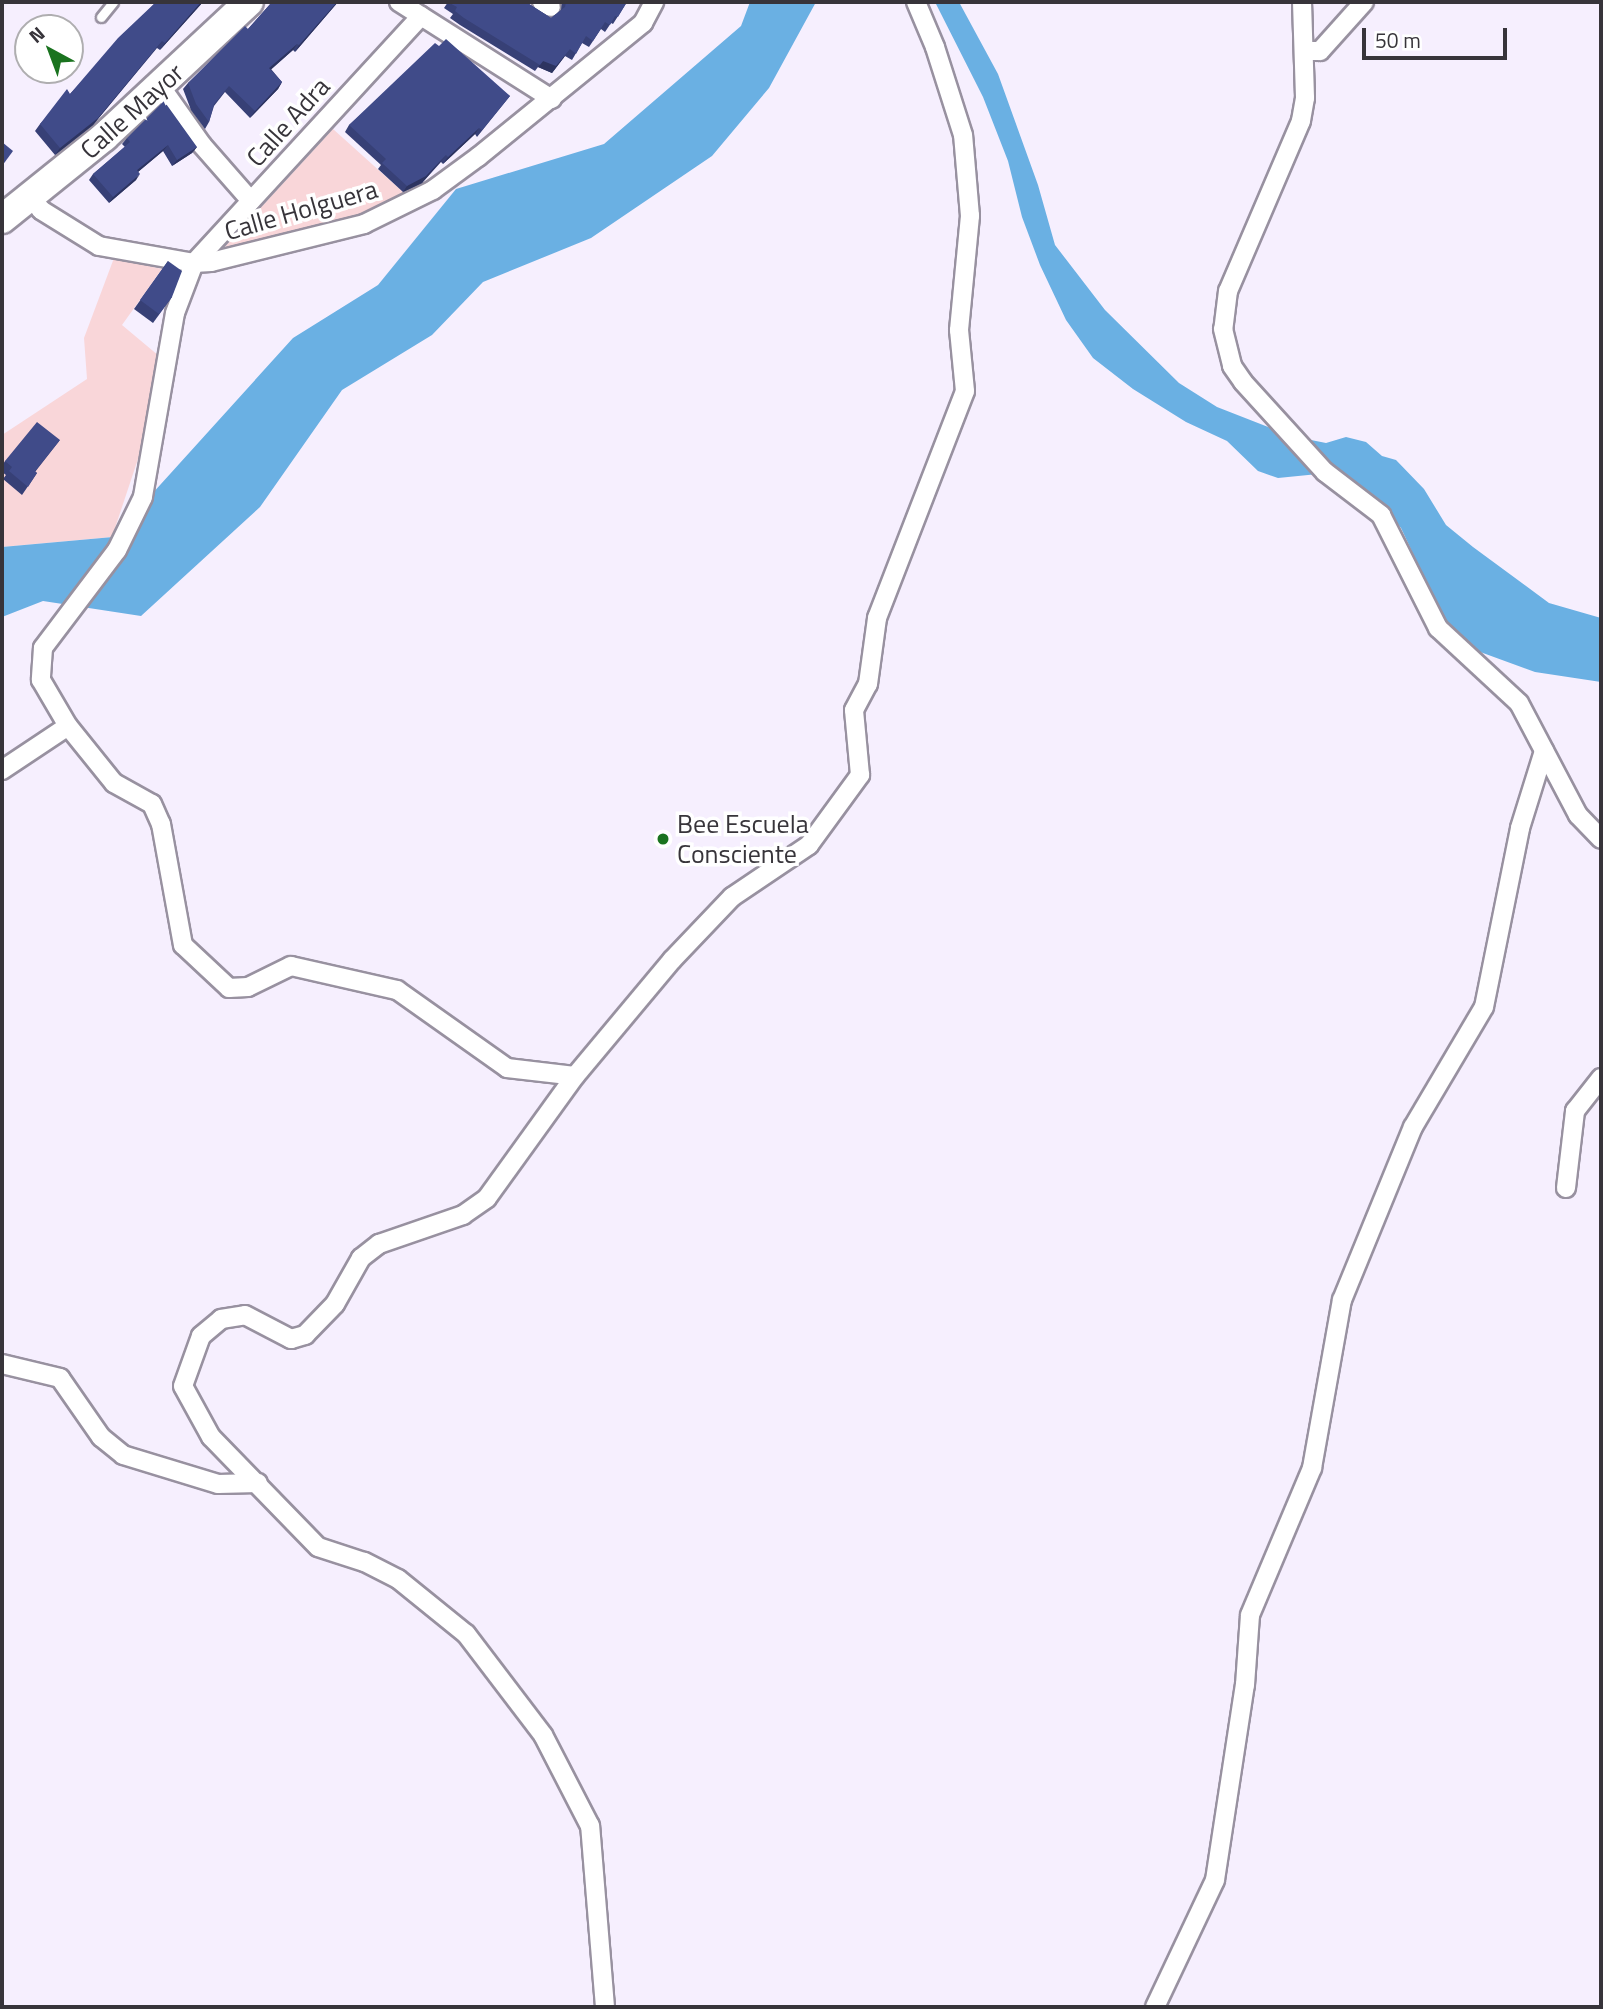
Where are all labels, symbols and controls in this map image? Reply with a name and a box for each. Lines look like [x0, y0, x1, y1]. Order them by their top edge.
north arrow [14, 14, 84, 84]
scale bar [1365, 14, 1510, 58]
text: N [22, 19, 51, 50]
text: 50 m [1375, 24, 1421, 56]
street label: Calle Mayor [74, 57, 190, 165]
street label: Calle Adra [240, 71, 336, 173]
street label: Calle Holguera [221, 173, 381, 247]
place label: Bee Escuela Consciente [677, 808, 809, 870]
marker: Bee Escuela Consciente [655, 831, 671, 847]

